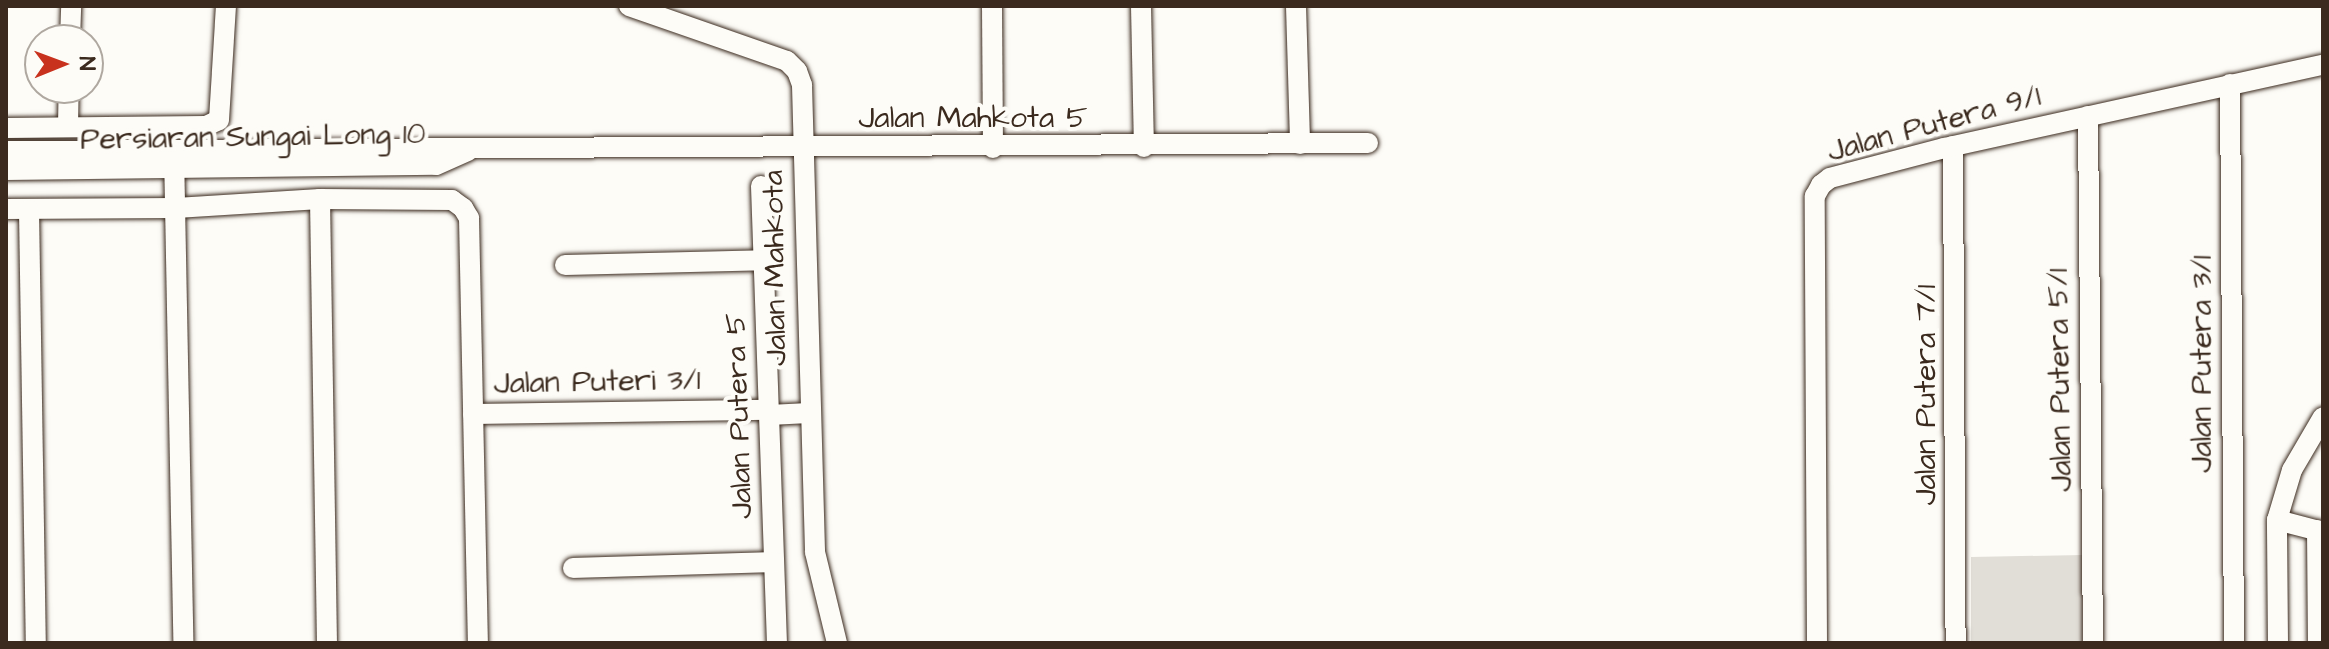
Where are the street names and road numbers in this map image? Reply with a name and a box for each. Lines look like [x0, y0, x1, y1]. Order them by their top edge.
street label: Jalan Putera 9/1 [1823, 78, 2045, 170]
street label: Jalan Mahkota 5 [858, 100, 1088, 136]
street label: Persiaran Sungai Long 10 [80, 116, 426, 158]
street label: Jalan Mahkota [755, 170, 795, 366]
street label: Jalan Putera 3/1 [2184, 255, 2220, 473]
street label: Jalan Putera 5/1 [2040, 268, 2080, 492]
street label: Jalan Putera 7/1 [1908, 285, 1944, 505]
street label: Jalan Putera 5 [717, 312, 761, 520]
street label: Jalan Puteri 3/1 [493, 362, 701, 402]

